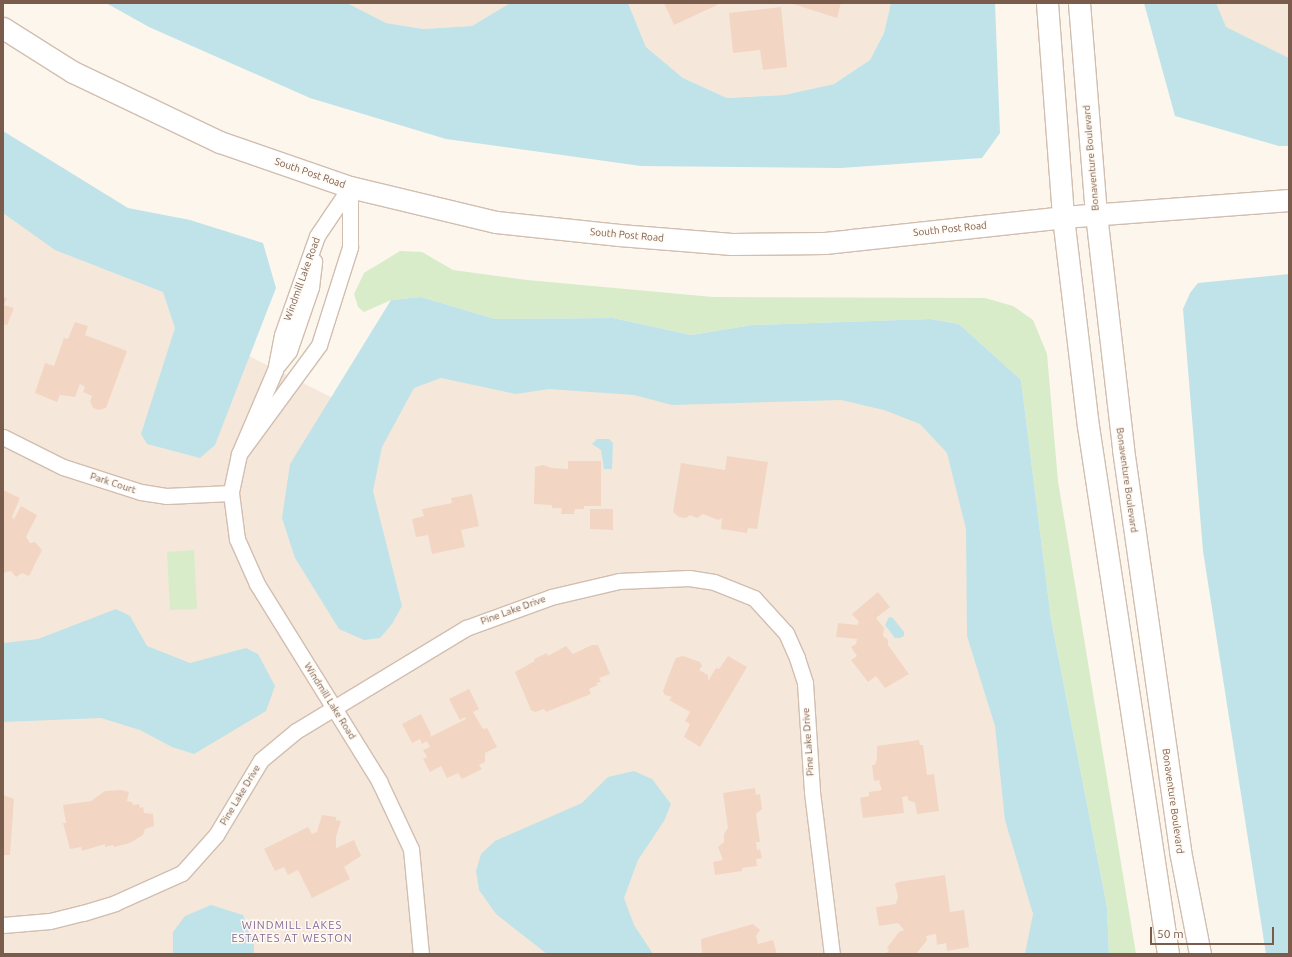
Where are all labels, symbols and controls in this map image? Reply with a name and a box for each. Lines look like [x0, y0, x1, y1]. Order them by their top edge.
street label: Bonaventure Boulevard [1080, 105, 1102, 211]
street label: South Post Road [273, 155, 347, 191]
street label: South Post Road [913, 219, 987, 239]
street label: South Post Road [590, 226, 664, 244]
street label: Windmill Lake Road [281, 236, 323, 322]
street label: Bonaventure Boulevard [1114, 427, 1140, 533]
street label: Park Court [89, 470, 137, 496]
street label: Pine Lake Drive [479, 593, 547, 627]
street label: Windmill Lake Road [302, 661, 358, 741]
street label: Pine Lake Drive [800, 707, 816, 777]
street label: Bonaventure Boulevard [1160, 748, 1186, 854]
street label: Pine Lake Drive [217, 763, 263, 827]
district label: WINDMILL LAKES ESTATES AT WESTON [231, 919, 353, 945]
scale bar [1152, 919, 1276, 945]
text: 50 m [1157, 927, 1184, 940]

